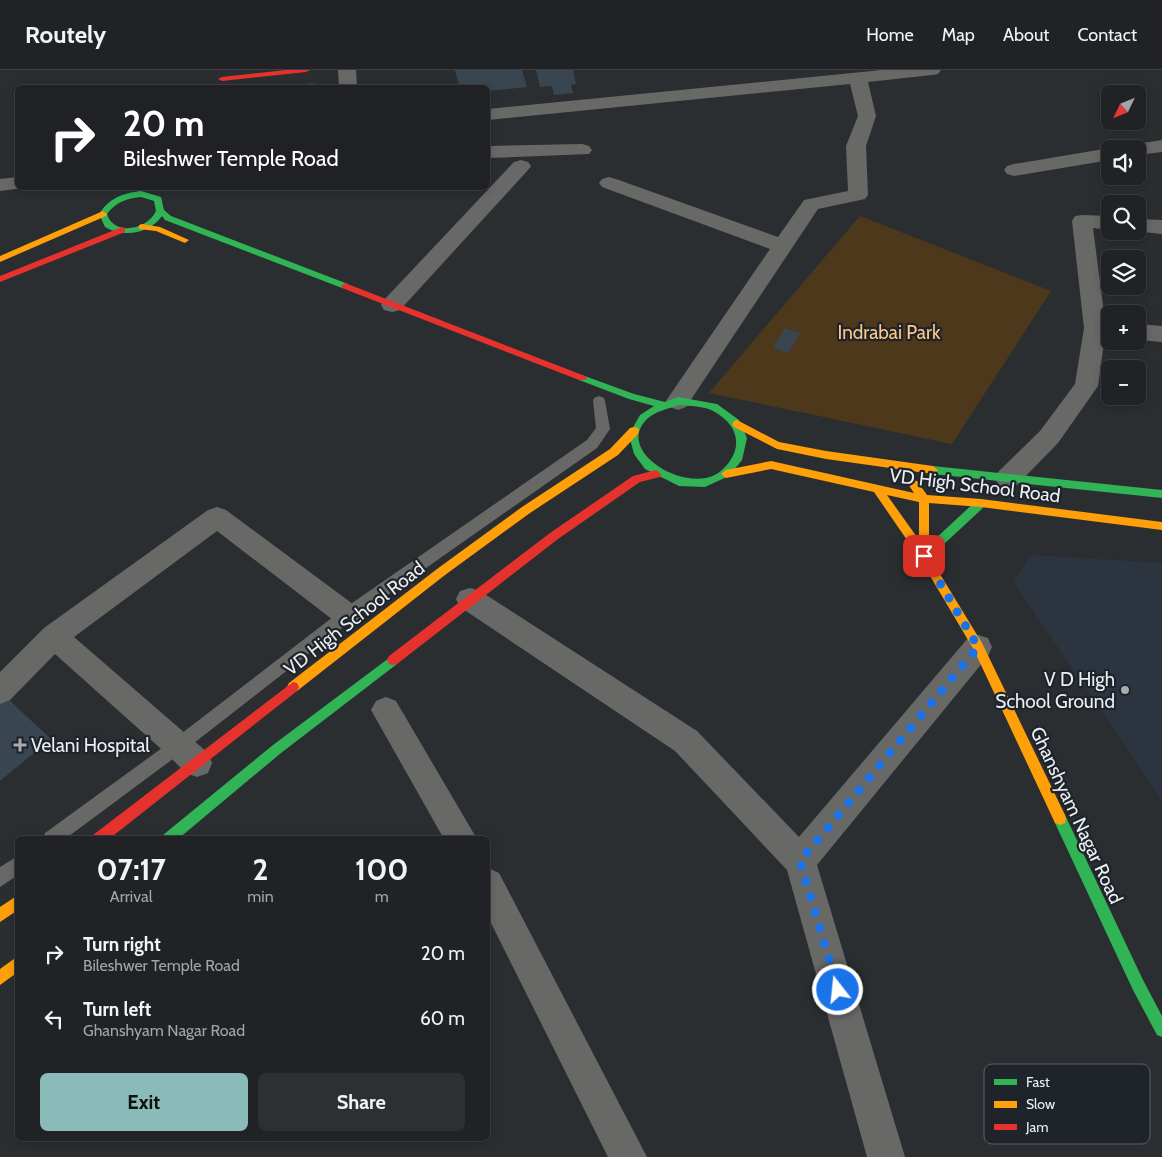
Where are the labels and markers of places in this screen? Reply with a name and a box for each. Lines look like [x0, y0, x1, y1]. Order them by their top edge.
pin [903, 535, 945, 577]
place label: V D High School Ground [995, 668, 1115, 713]
marker: V D High School Ground [1119, 684, 1131, 696]
place label: Velani Hospital [31, 734, 150, 757]
marker: Velani Hospital [13, 738, 27, 752]

